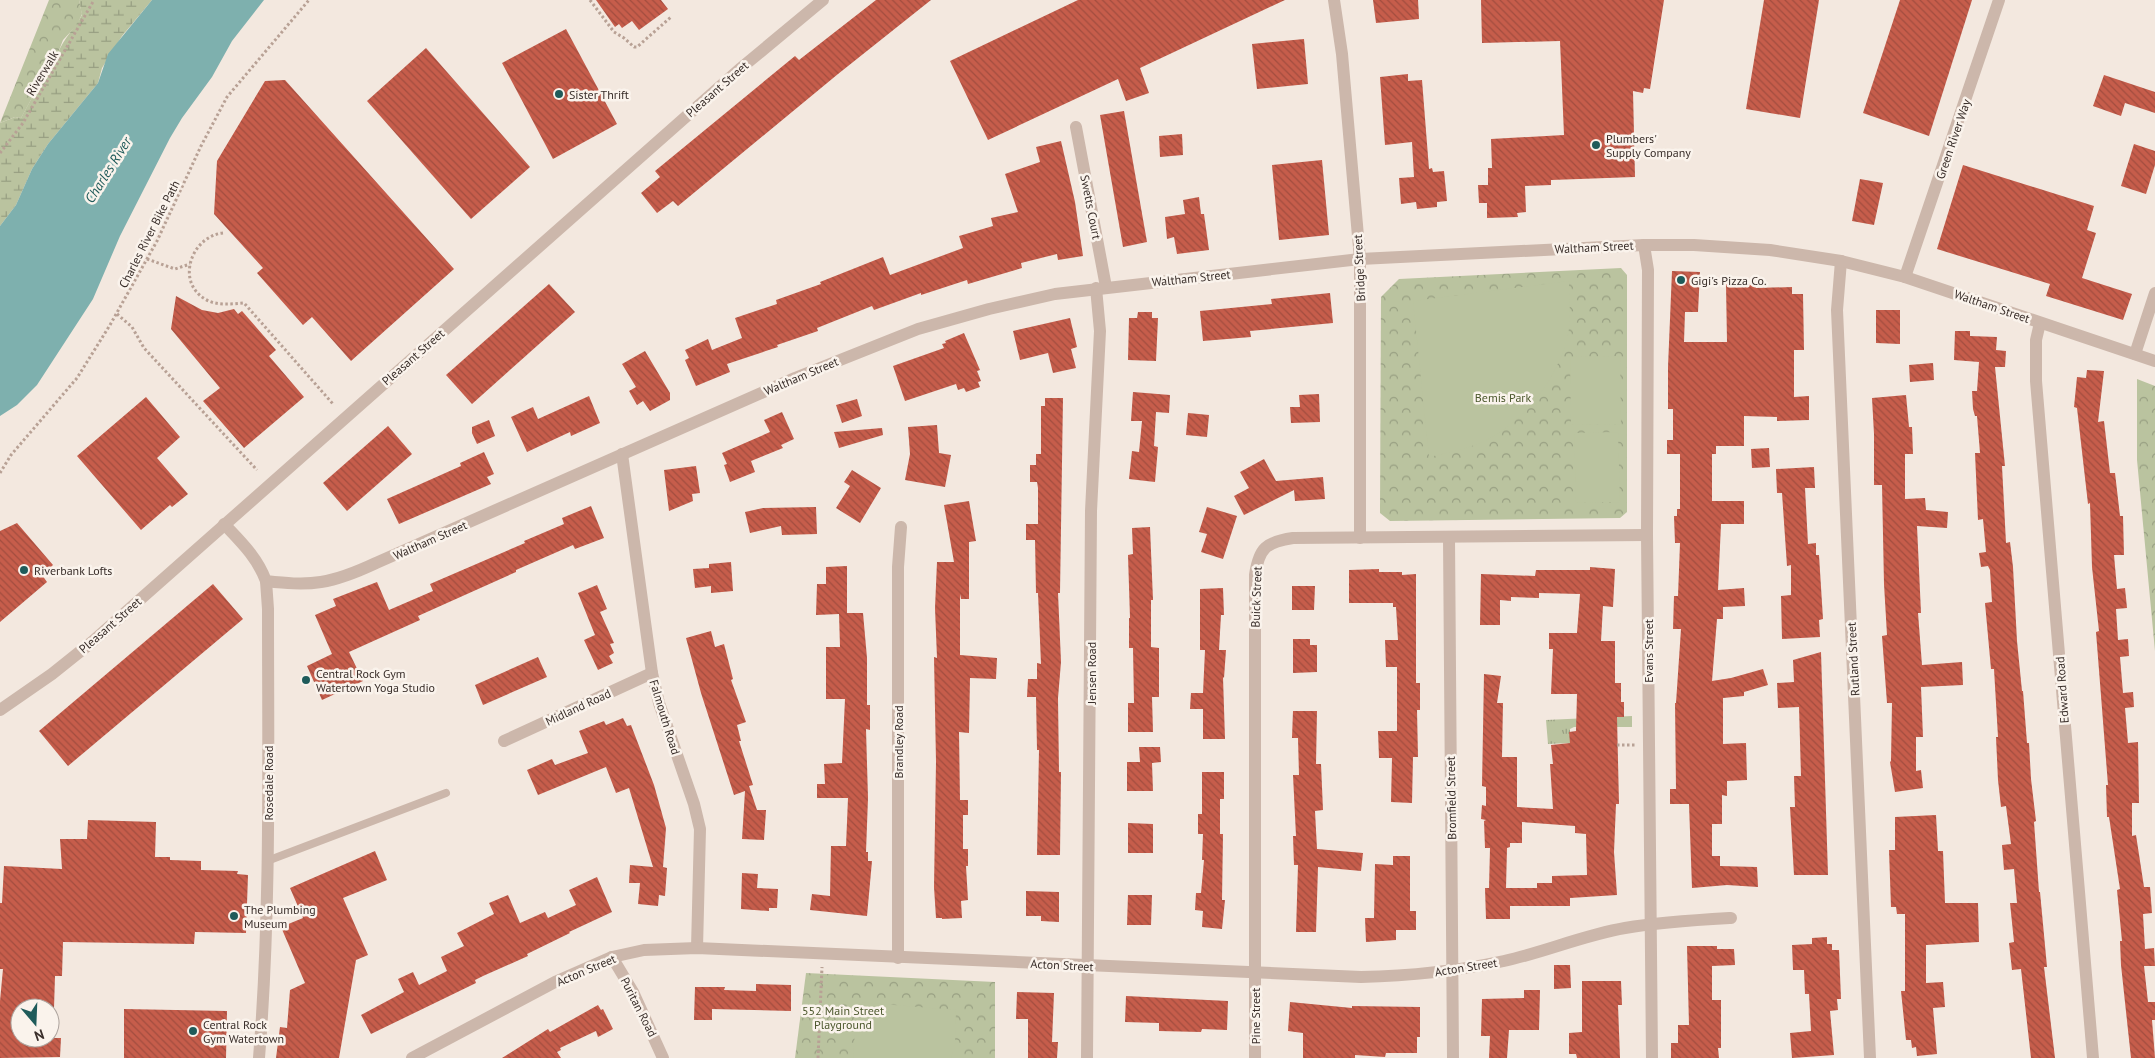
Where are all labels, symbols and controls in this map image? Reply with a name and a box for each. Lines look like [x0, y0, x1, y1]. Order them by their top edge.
street label: Riverwalk [23, 47, 61, 98]
street label: Pleasant Street [683, 58, 751, 120]
place label: Sister Thrift [569, 87, 629, 102]
marker: Sister Thrift [553, 88, 565, 100]
street label: Green River Way [1932, 97, 1974, 181]
place label: Plumbers' Supply Company [1606, 131, 1691, 160]
water label: Charles River [81, 132, 136, 206]
marker: Plumbers' Supply Company [1590, 139, 1602, 151]
street label: Swetts Court [1077, 173, 1105, 241]
street label: Charles River Bike Path [115, 178, 183, 290]
street label: Bridge Street [1350, 234, 1368, 302]
street label: Waltham Street [1554, 237, 1634, 257]
street label: Waltham Street [1151, 266, 1231, 290]
place label: Gigi's Pizza Co. [1691, 273, 1766, 288]
marker: Gigi's Pizza Co. [1675, 274, 1687, 286]
street label: Waltham Street [1952, 286, 2032, 326]
street label: Pleasant Street [379, 326, 447, 388]
street label: Waltham Street [762, 354, 840, 398]
park label: Bemis Park [1475, 390, 1531, 405]
street label: Waltham Street [391, 517, 469, 563]
place label: Riverbank Lofts [34, 563, 112, 578]
marker: Riverbank Lofts [18, 564, 30, 576]
street label: Buick Street [1247, 566, 1265, 628]
street label: Pleasant Street [76, 594, 144, 656]
street label: Evans Street [1641, 619, 1656, 683]
street label: Rutland Street [1844, 622, 1862, 696]
street label: Jensen Road [1084, 642, 1099, 705]
street label: Edward Road [2052, 656, 2072, 724]
place label: Central Rock Gym Watertown Yoga Studio [316, 666, 435, 695]
marker: Central Rock Gym Watertown Yoga Studio [300, 674, 312, 686]
street label: Falmouth Road [646, 678, 684, 756]
street label: Midland Road [543, 685, 613, 729]
street label: Brandley Road [891, 705, 906, 779]
street label: Rosedale Road [261, 746, 276, 820]
street label: Bromfield Street [1443, 756, 1459, 840]
place label: The Plumbing Museum [244, 902, 316, 931]
marker: The Plumbing Museum [228, 910, 240, 922]
street label: Acton Street [554, 951, 618, 989]
street label: Acton Street [1434, 955, 1498, 979]
street label: Acton Street [1030, 956, 1094, 974]
street label: Puritan Road [618, 975, 660, 1039]
street label: Pine Street [1248, 988, 1263, 1044]
north arrow [10, 998, 60, 1048]
park label: 552 Main Street Playground [802, 1003, 884, 1032]
place label: Central Rock Gym Watertown [203, 1017, 284, 1046]
text: N [32, 1025, 47, 1045]
marker: Central Rock Gym Watertown [187, 1025, 199, 1037]

